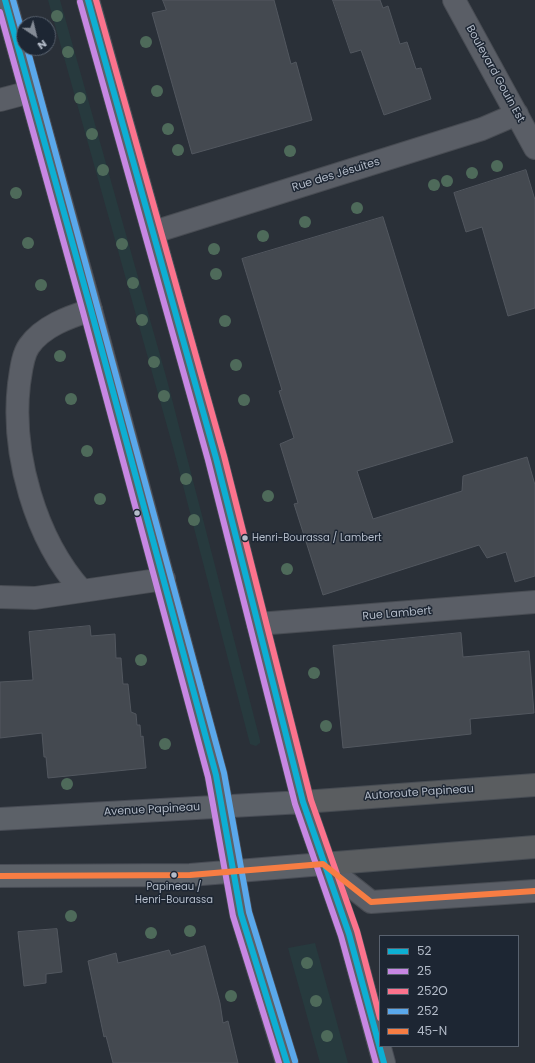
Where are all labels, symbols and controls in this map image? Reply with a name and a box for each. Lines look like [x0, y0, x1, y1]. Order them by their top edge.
north arrow [16, 16, 56, 56]
street label: Boulevard Gouin Est [463, 23, 527, 125]
text: N [34, 36, 50, 54]
street label: Rue des Jésuites [290, 155, 382, 195]
unlabelled marker [132, 508, 142, 518]
place label: Henri-Bourassa / Lambert [252, 532, 382, 544]
marker: Henri-Bourassa / Lambert [240, 533, 250, 543]
street label: Rue Lambert [362, 604, 432, 624]
street label: Autoroute Papineau [364, 783, 474, 803]
street label: Avenue Papineau [103, 801, 201, 819]
marker: Papineau / Henri-Bourassa [169, 870, 179, 880]
place label: Papineau / Henri-Bourassa [135, 881, 213, 904]
legend [379, 935, 519, 1047]
text: 52 [417, 942, 431, 959]
text: 25 [417, 962, 431, 979]
text: 252O [417, 982, 448, 999]
text: 252 [417, 1002, 438, 1019]
text: 45-N [417, 1022, 447, 1039]

